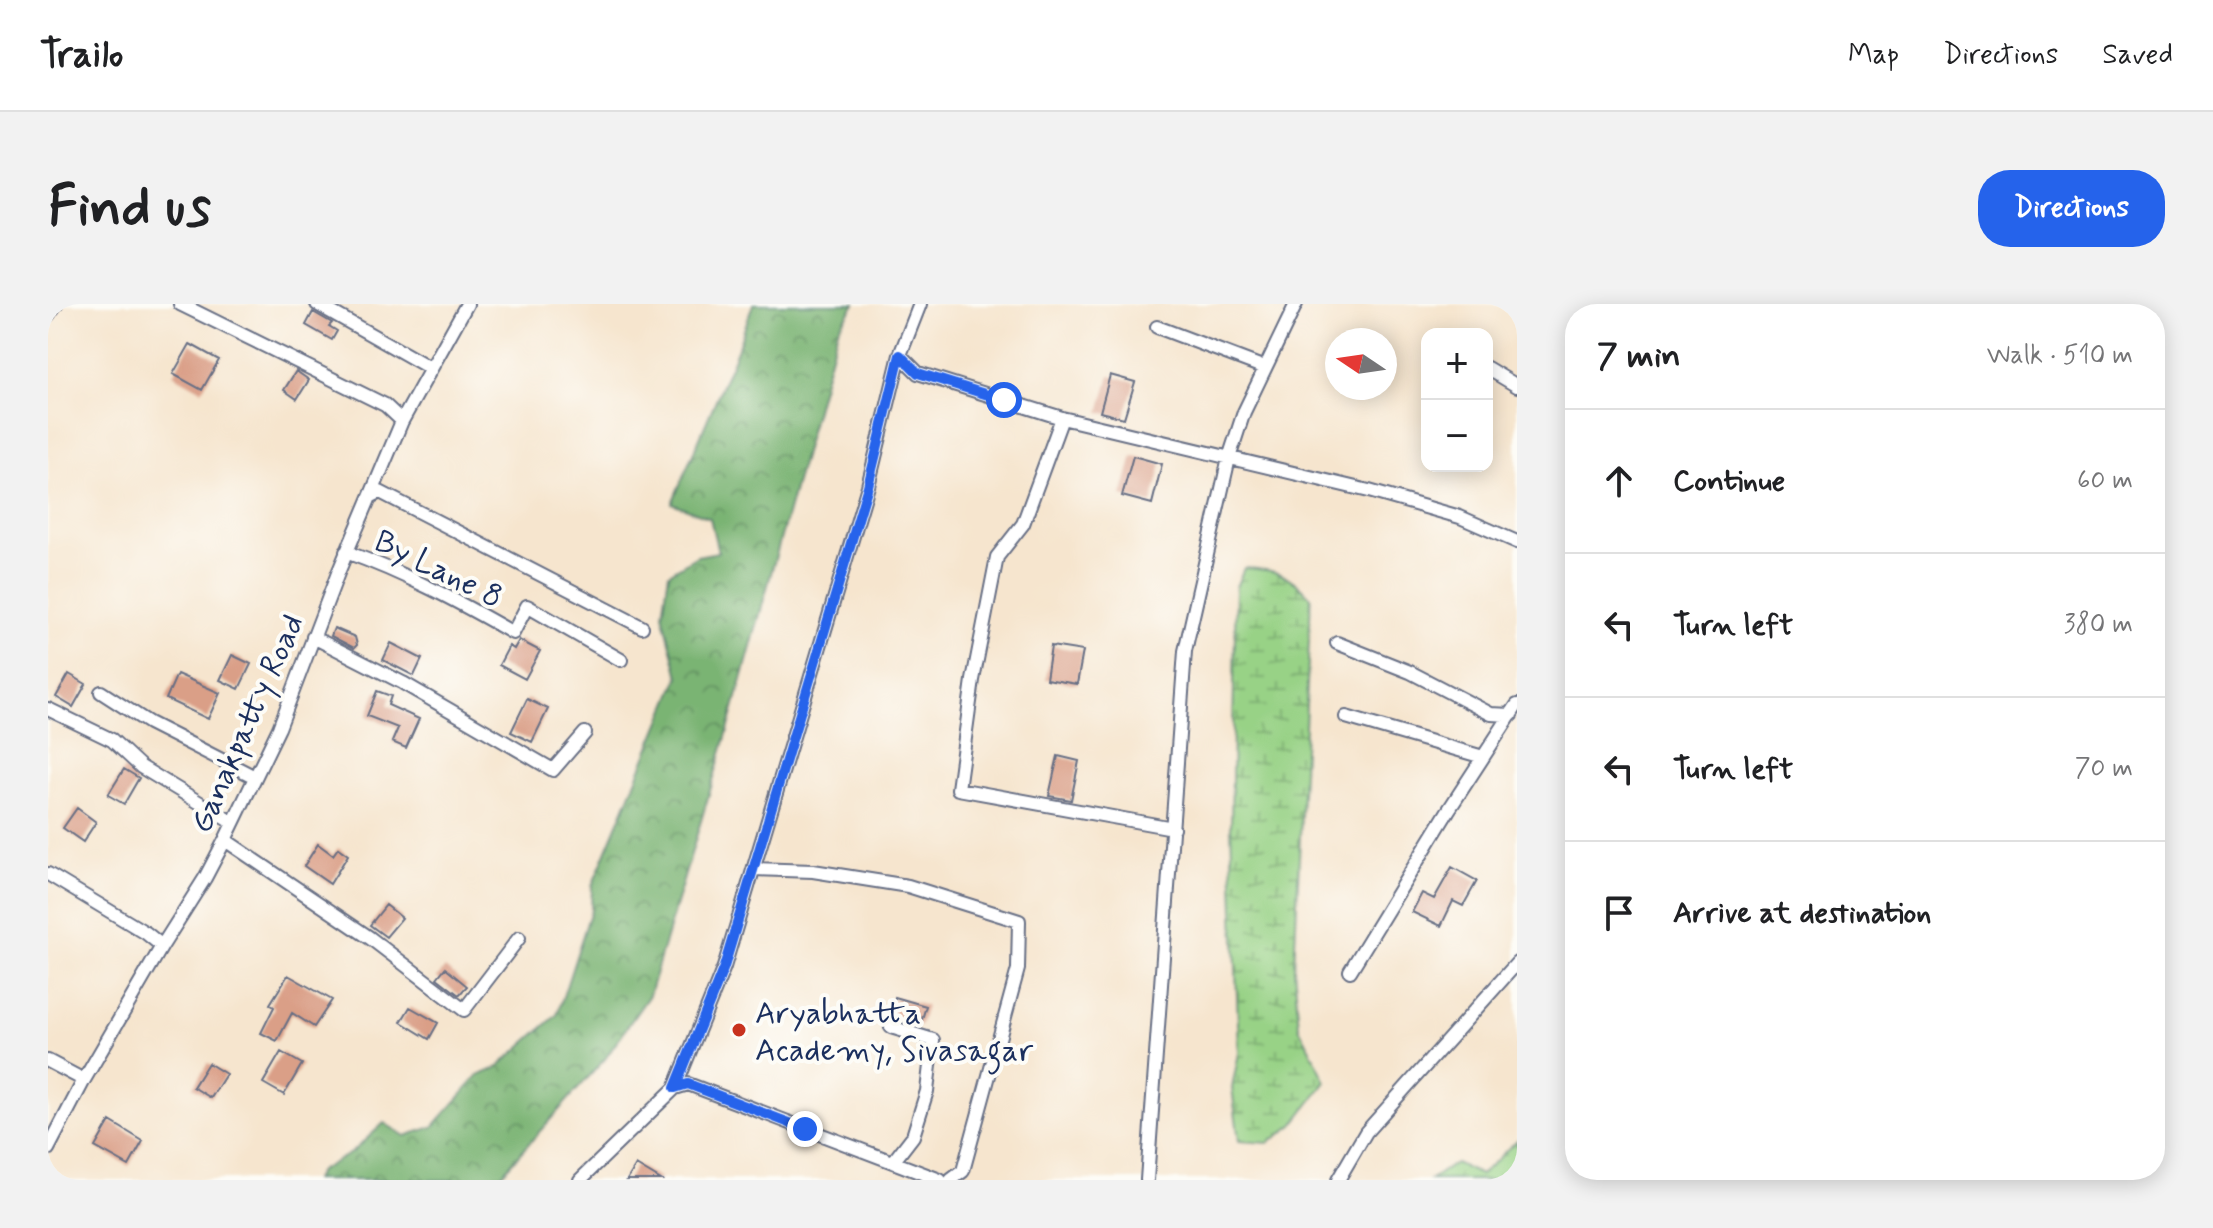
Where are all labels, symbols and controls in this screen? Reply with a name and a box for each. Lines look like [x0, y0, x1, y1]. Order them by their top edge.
text: Trailo [40, 31, 123, 80]
text: Map [1848, 37, 1899, 74]
text: Directions [1943, 37, 2058, 74]
text: Saved [2102, 37, 2173, 74]
button: Directions [1978, 170, 2165, 247]
text: Find us [48, 172, 211, 245]
north arrow [1325, 328, 1397, 400]
map controls [1421, 328, 1493, 472]
button: + [1421, 328, 1493, 400]
text: 7 min [1597, 334, 1681, 379]
text: Walk · 510 m [1987, 339, 2133, 373]
route start [986, 382, 1022, 418]
button: − [1421, 400, 1493, 472]
icon: ahead [1597, 459, 1641, 503]
text: Continue [1673, 462, 1785, 501]
text: 60 m [2077, 464, 2133, 498]
street label: By Lane 8 [367, 521, 509, 619]
icon: left [1597, 603, 1641, 647]
text: Turn left [1673, 606, 1793, 645]
street label: Ganakpatty Road [181, 608, 315, 840]
text: 380 m [2064, 608, 2133, 642]
icon: left [1597, 747, 1641, 791]
text: Turn left [1673, 750, 1793, 789]
text: 70 m [2075, 752, 2133, 786]
icon: arrive [1597, 891, 1641, 935]
text: Arrive at destination [1673, 894, 1931, 933]
place label: Aryabhatta Academy, Sivasagar [755, 993, 1033, 1075]
marker: Aryabhatta Academy, Sivasagar [730, 1021, 748, 1039]
route end [787, 1111, 823, 1147]

